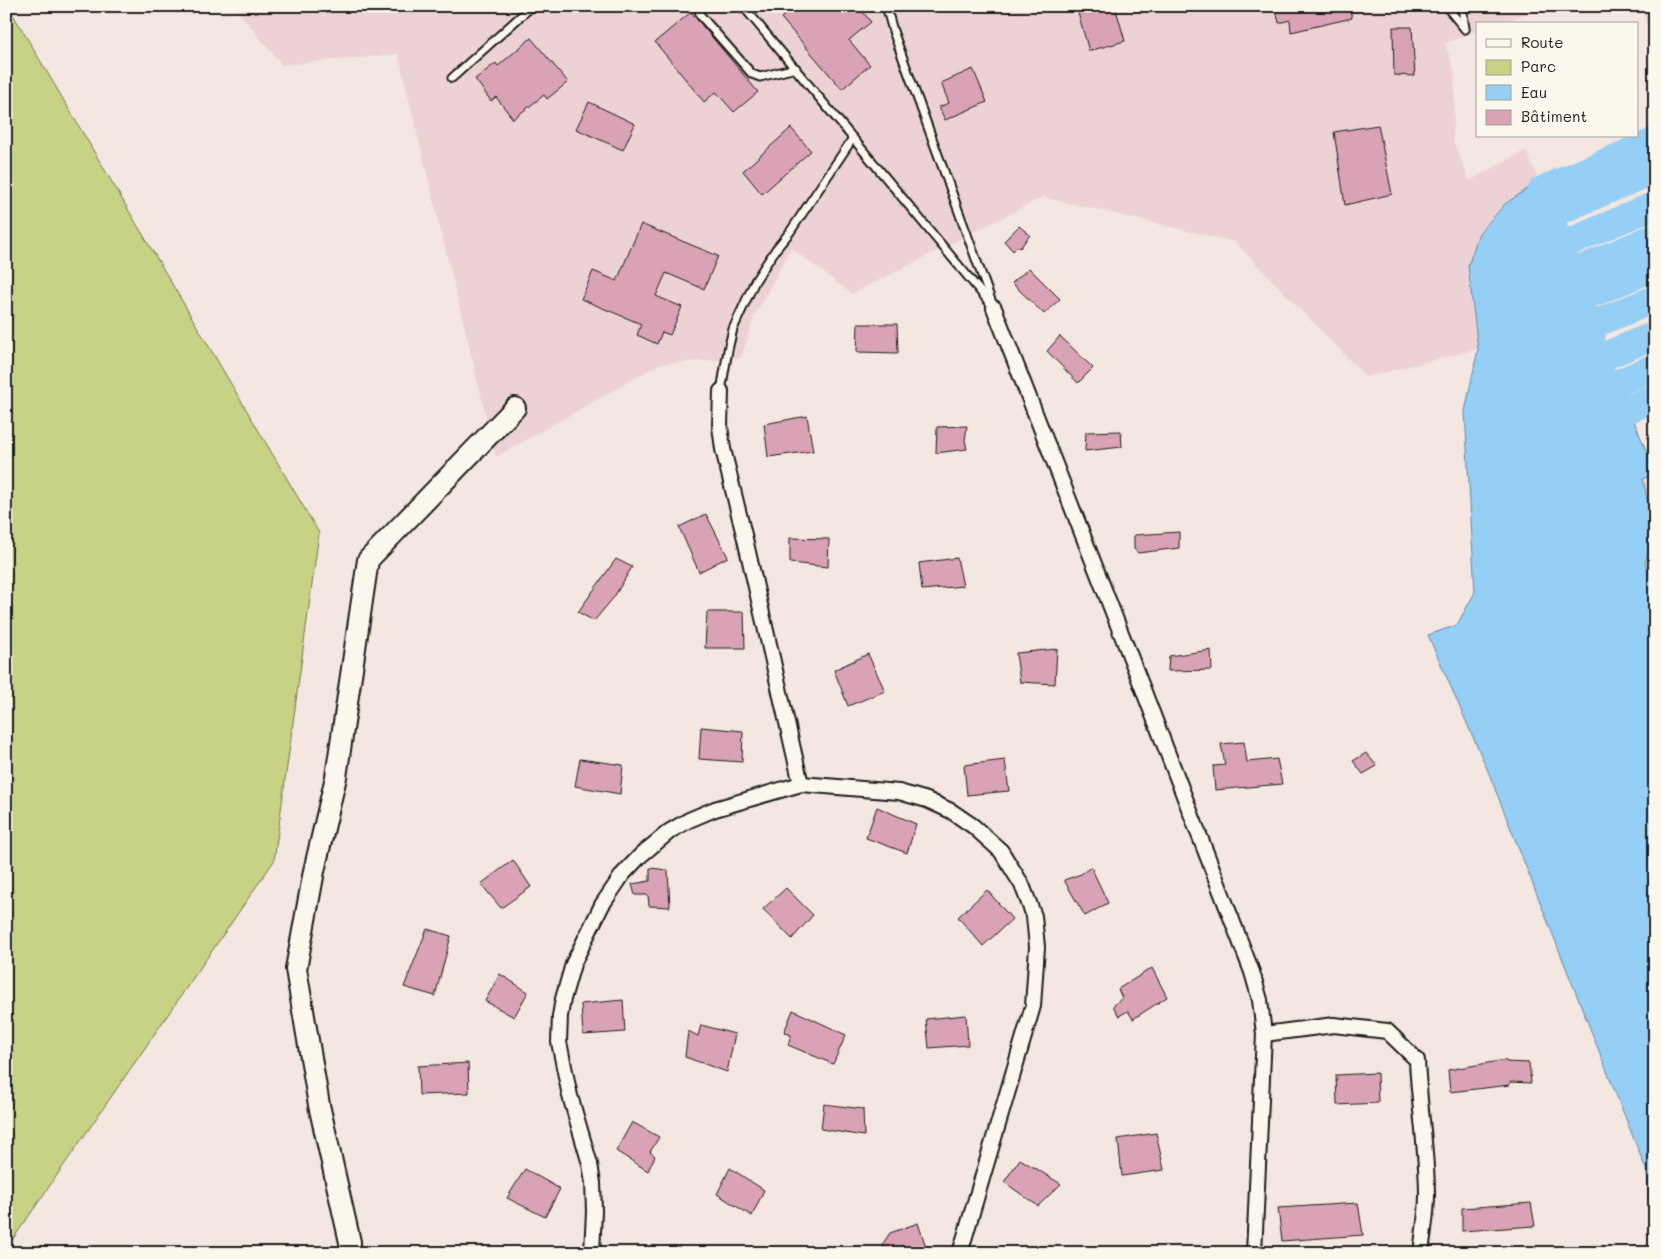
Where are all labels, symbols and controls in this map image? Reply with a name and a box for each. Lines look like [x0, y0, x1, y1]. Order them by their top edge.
legend [1476, 22, 1638, 138]
text: Route [1521, 32, 1564, 52]
text: Parc [1521, 56, 1556, 76]
text: Eau [1521, 82, 1547, 102]
text: Bâtiment [1521, 106, 1587, 126]

